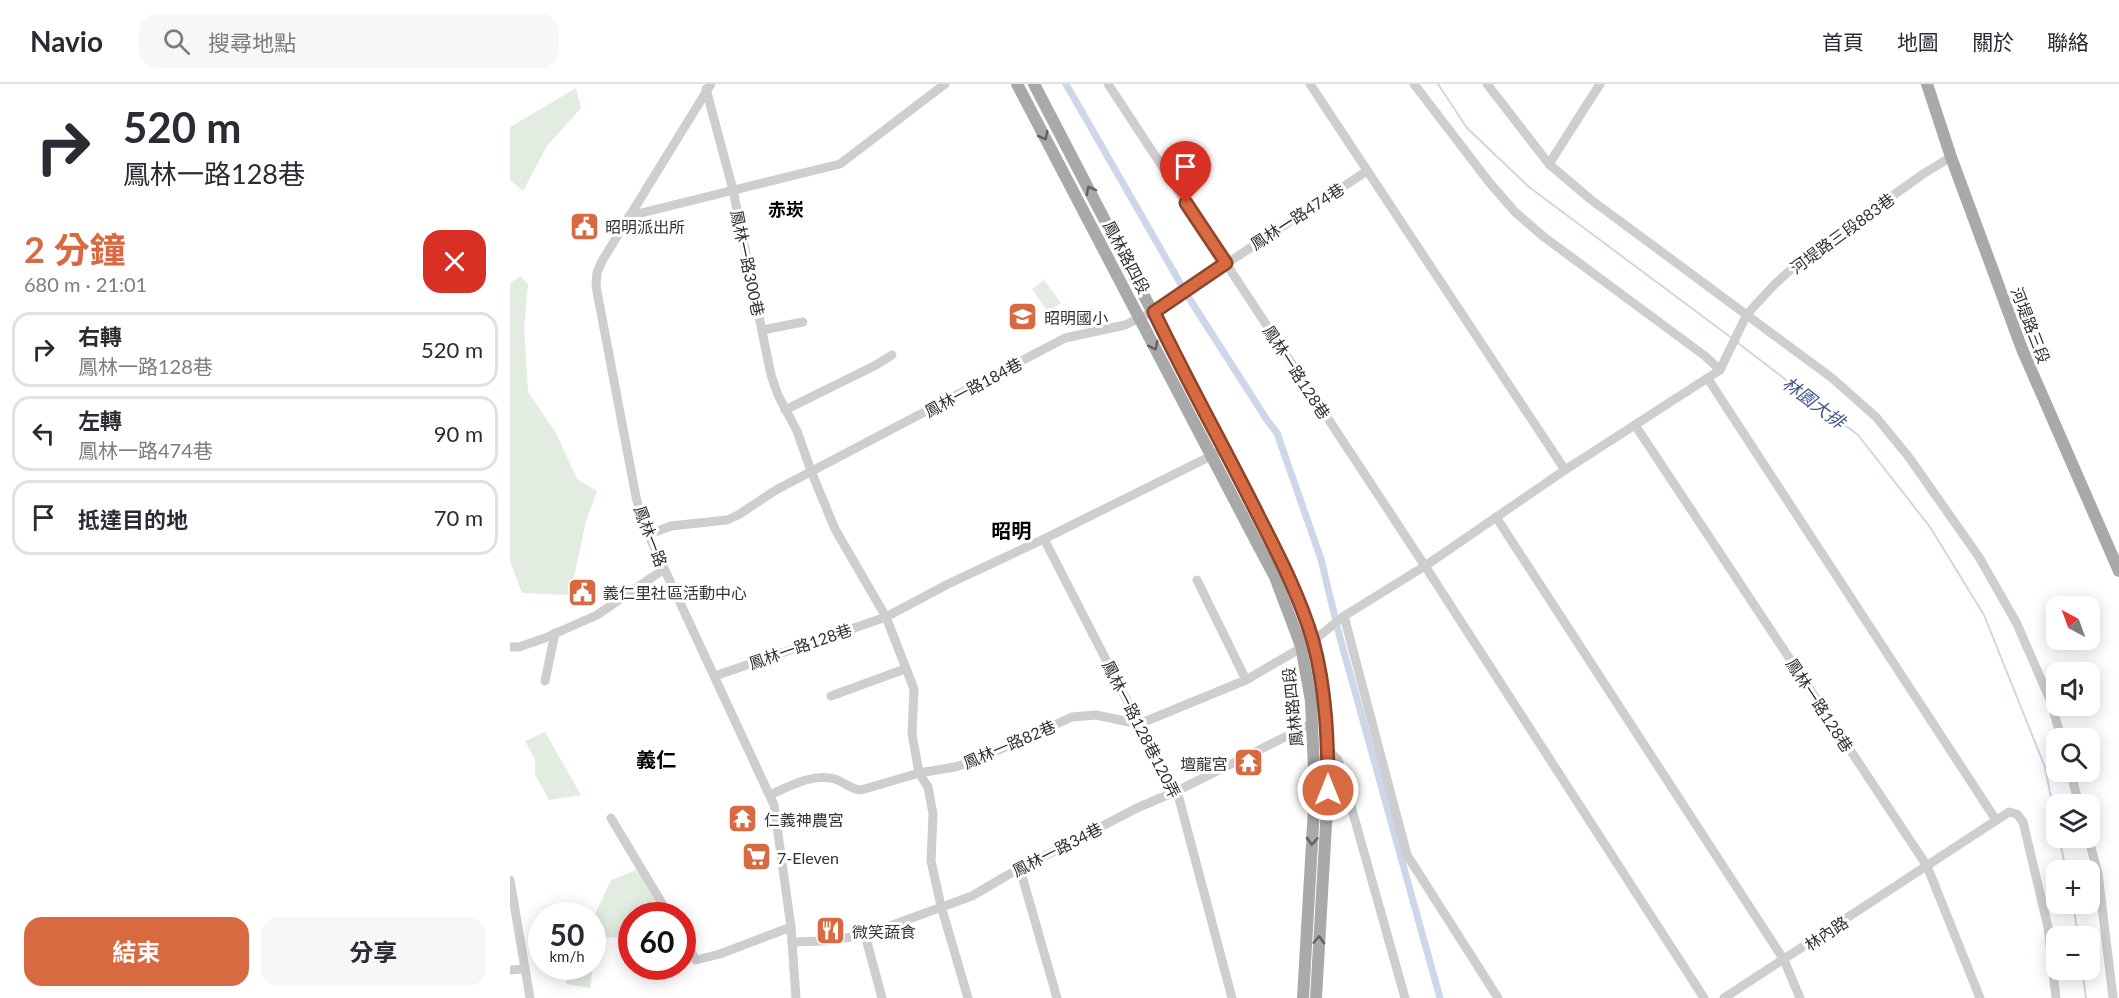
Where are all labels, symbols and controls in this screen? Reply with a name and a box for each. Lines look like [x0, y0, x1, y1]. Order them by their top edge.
search box [139, 14, 559, 68]
text: Navio [30, 24, 103, 58]
icon: search [160, 25, 193, 58]
text: 搜尋地點 [208, 29, 296, 56]
text: 首頁 [1822, 29, 1864, 54]
text: 地圖 [1897, 29, 1939, 54]
text: 關於 [1972, 29, 2014, 54]
text: 聯絡 [2047, 29, 2089, 54]
text: 520 m [123, 102, 241, 152]
icon: right [24, 108, 102, 186]
one-way arrow [1037, 129, 1048, 140]
pin [1160, 141, 1211, 203]
icon: arrive [1169, 150, 1202, 183]
text: 鳳林一路128巷 [123, 157, 305, 190]
street label: 鳳林一路474巷 [1247, 179, 1347, 253]
one-way arrow [1085, 185, 1097, 196]
street label: 河堤路三段883巷 [1786, 189, 1898, 277]
district label: 赤崁 [768, 198, 804, 220]
street label: 鳳林一路300巷 [727, 208, 769, 318]
public building icon: 昭明派出所 [568, 210, 600, 242]
place label: 昭明派出所 [605, 217, 685, 236]
street label: 鳳林路四段 [1100, 217, 1154, 297]
text: 2 分鐘 [24, 227, 126, 271]
button: close [423, 230, 486, 293]
text: 680 m · 21:01 [24, 272, 147, 296]
street label: 河堤路三段 [2008, 284, 2054, 366]
school or university icon: 昭明國小 [1007, 301, 1039, 333]
place label: 昭明國小 [1044, 308, 1108, 327]
street label: 鳳林一路128巷 [1260, 322, 1334, 422]
text: 右轉 [78, 323, 122, 350]
icon: right [27, 333, 60, 366]
text: 520 m [421, 336, 483, 363]
one-way arrow [1147, 339, 1159, 350]
street label: 鳳林一路184巷 [921, 353, 1025, 421]
text: 鳳林一路128巷 [78, 354, 213, 378]
water label: 林園大排 [1779, 372, 1851, 434]
text: 左轉 [78, 407, 122, 434]
icon: left [27, 417, 60, 450]
text: 90 m [434, 420, 483, 447]
text: 鳳林一路474巷 [78, 438, 213, 462]
icon: arrive [27, 501, 60, 534]
street label: 鳳林一路 [631, 503, 671, 569]
text: 70 m [434, 504, 483, 531]
text: 抵達目的地 [78, 506, 188, 533]
district label: 昭明 [991, 518, 1031, 542]
public building icon: 義仁里社區活動中心 [566, 576, 598, 608]
place label: 義仁里社區活動中心 [603, 583, 747, 602]
north arrow [2046, 596, 2100, 650]
map controls [2046, 596, 2100, 980]
street label: 鳳林一路128巷 [746, 619, 854, 673]
street label: 鳳林一路128巷 [1783, 655, 1857, 755]
street label: 鳳林一路128巷120弄 [1099, 657, 1185, 801]
button: sound [2046, 662, 2100, 716]
street label: 鳳林路四段 [1278, 666, 1306, 748]
street label: 鳳林一路82巷 [960, 716, 1058, 772]
button: search [2046, 728, 2100, 782]
district label: 義仁 [636, 747, 676, 771]
temple icon: 壇龍宮 [1233, 747, 1265, 779]
place label: 壇龍宮 [1180, 754, 1228, 773]
position arrow [1296, 758, 1360, 822]
button: layers [2046, 794, 2100, 848]
temple icon: 仁義神農宮 [727, 803, 759, 835]
place label: 仁義神農宮 [764, 810, 844, 829]
street label: 鳳林一路34巷 [1009, 818, 1105, 880]
one-way arrow [1305, 837, 1318, 846]
supermarket icon: 7-Eleven [740, 841, 772, 873]
place label: 7-Eleven [777, 848, 839, 867]
button: + [2046, 860, 2100, 914]
speed limit sign: 60 [618, 902, 696, 980]
street label: 林內路 [1801, 912, 1851, 954]
restaurant icon: 微笑蔬食 [815, 915, 847, 947]
text: 50 [550, 916, 584, 952]
button: 結束 [24, 917, 249, 986]
button: 分享 [261, 917, 486, 986]
place label: 微笑蔬食 [852, 922, 916, 941]
button: − [2046, 926, 2100, 980]
one-way arrow [1313, 935, 1326, 944]
text: km/h [549, 947, 585, 965]

